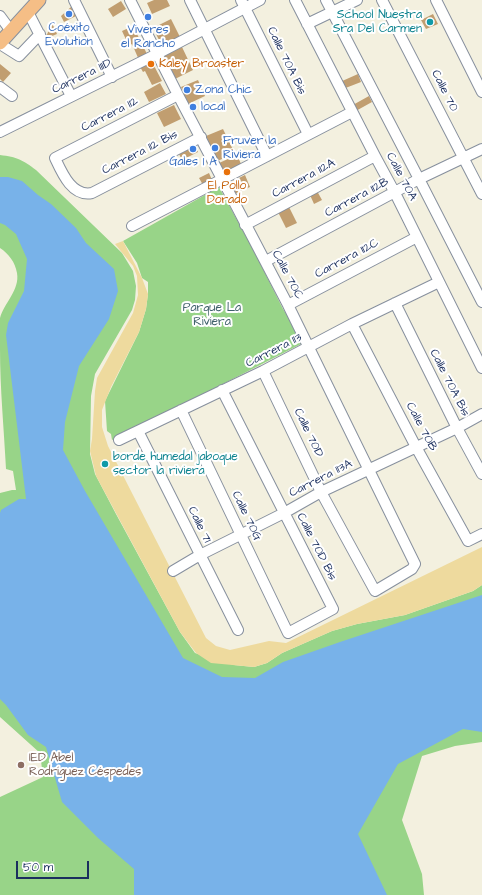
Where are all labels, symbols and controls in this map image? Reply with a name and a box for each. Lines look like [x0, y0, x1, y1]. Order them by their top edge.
place label: School Nuestra Sra Del Carmen [333, 8, 422, 36]
marker: Coéxito Evolution [64, 9, 74, 19]
marker: Viveres el Rancho [143, 12, 153, 22]
marker: School Nuestra Sra Del Carmen [425, 17, 435, 27]
place label: Coéxito Evolution [45, 21, 93, 49]
place label: Viveres el Rancho [121, 23, 175, 51]
street label: Calle 70A Bis [263, 25, 309, 97]
street label: Carrera 111D [50, 56, 114, 98]
place label: Kaley Broaster [159, 57, 244, 71]
marker: Kaley Broaster [146, 59, 156, 69]
street label: Calle 70 [427, 68, 461, 114]
place label: Zona Chic [195, 83, 252, 97]
marker: Zona Chic [182, 85, 192, 95]
street label: Carrera 112 [79, 95, 141, 135]
place label: local [201, 100, 225, 114]
marker: local [188, 102, 198, 112]
street label: Carrera 112 Bis [100, 128, 180, 178]
place label: Fruver la Riviera [223, 134, 276, 162]
marker: Fruver la Riviera [210, 143, 220, 153]
marker: Gales 1 A [188, 144, 198, 154]
street label: Calle 70A [382, 151, 420, 203]
place label: Gales 1 A [169, 155, 217, 169]
street label: Carrera 112A [270, 156, 338, 202]
marker: El Pollo Dorado [222, 167, 232, 177]
street label: Carrera 112B [323, 175, 391, 221]
place label: El Pollo Dorado [207, 179, 247, 207]
street label: Carrera 112C [313, 236, 381, 282]
street label: Calle 70C [268, 248, 306, 302]
park label: Parque La Riviera [183, 301, 241, 329]
street label: Carrera 113 [244, 331, 304, 371]
street label: Calle 70A Bis [426, 347, 472, 419]
street label: Calle 70B [402, 400, 440, 454]
street label: Calle 70D [290, 406, 326, 460]
place label: borde humedal jaboque sector la riviera [113, 450, 238, 478]
street label: Carrera 113A [287, 457, 355, 501]
marker: borde humedal jaboque sector la riviera [100, 459, 110, 469]
street label: Calle 70G [228, 489, 264, 543]
street label: Calle 71 [184, 505, 214, 545]
street label: Calle 70D Bis [293, 511, 339, 583]
place label: IED Abel Rodríguez Céspedes [29, 751, 141, 779]
marker: IED Abel Rodríguez Céspedes [16, 760, 26, 770]
scale bar [18, 853, 91, 879]
text: 50 m [23, 859, 53, 876]

